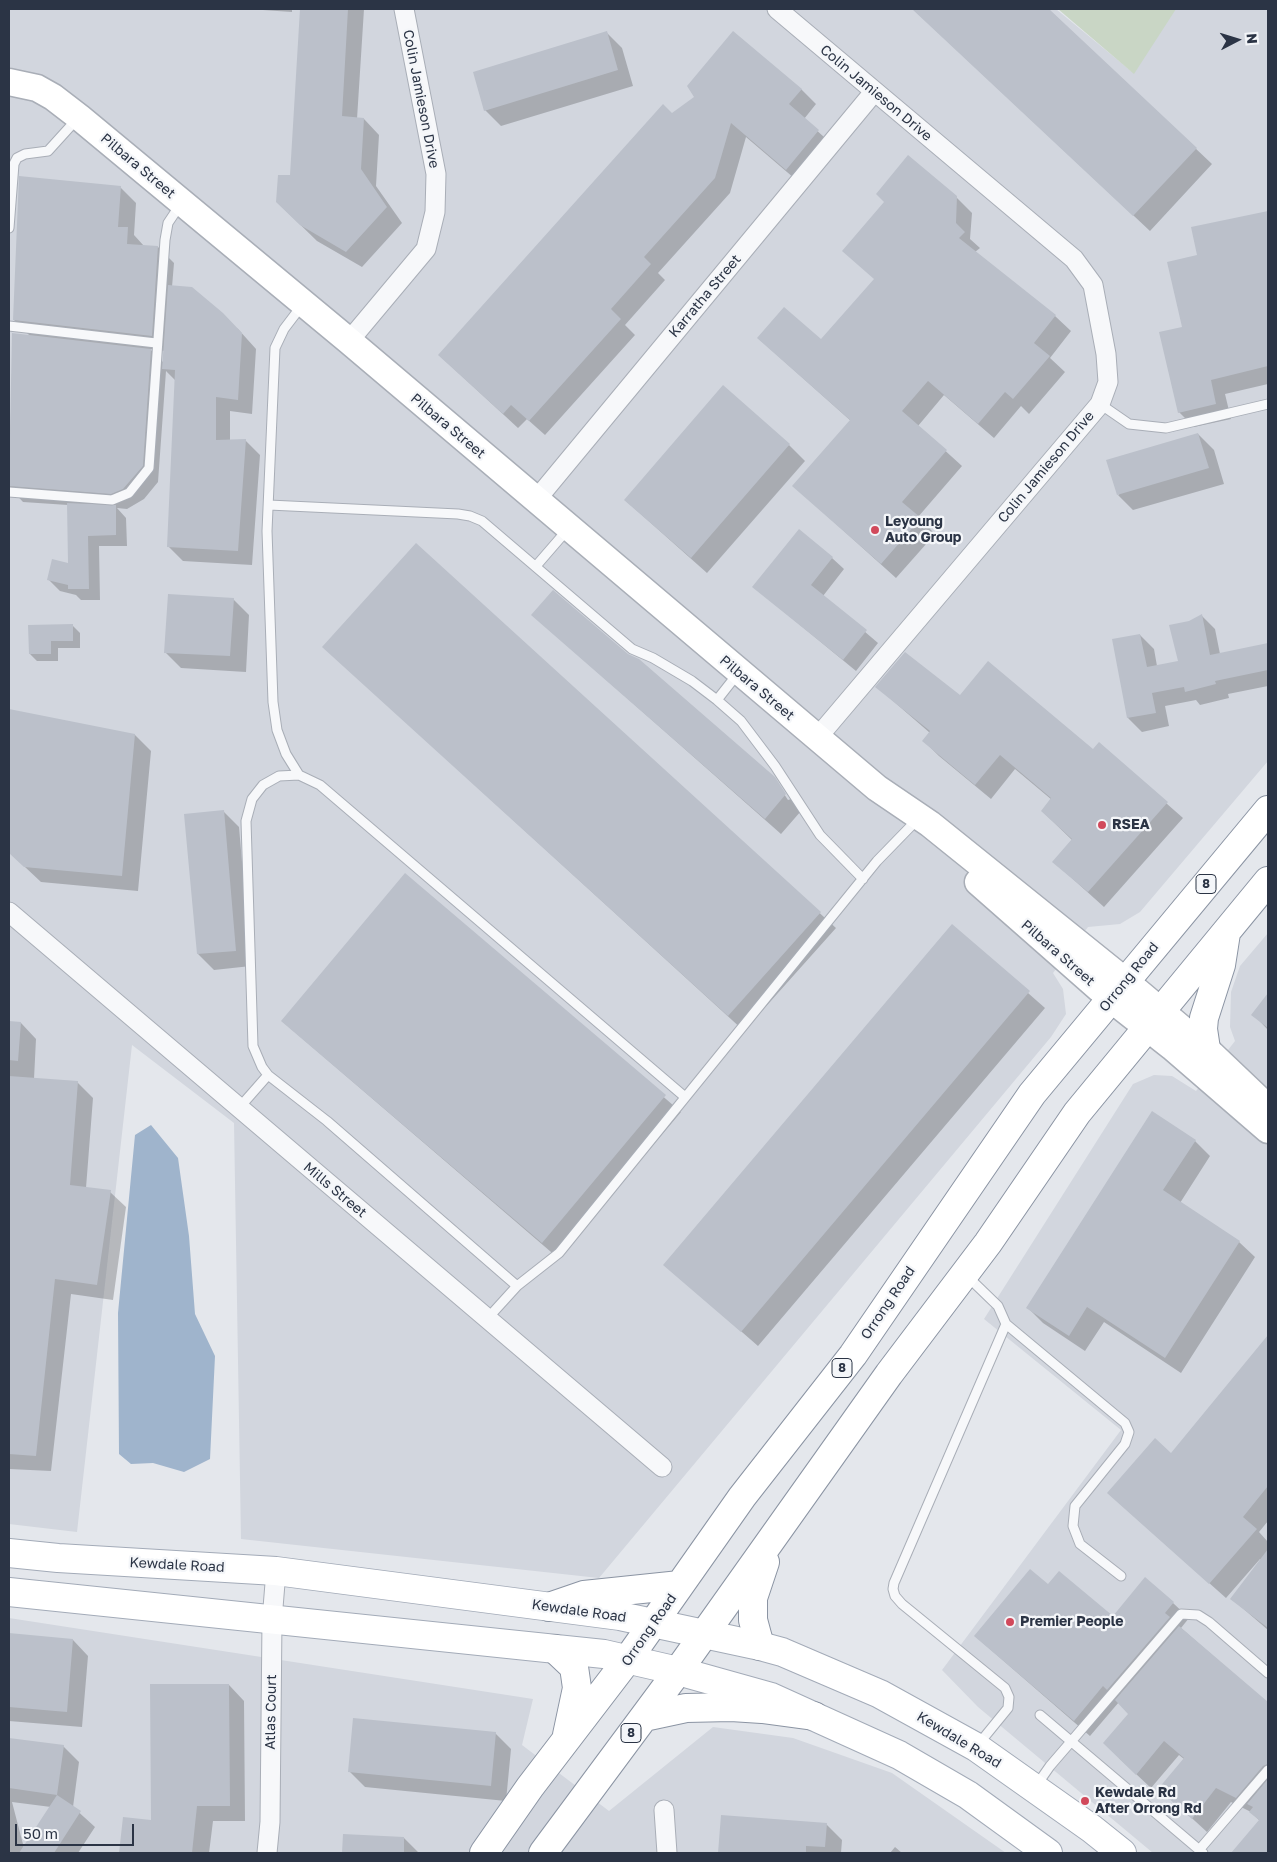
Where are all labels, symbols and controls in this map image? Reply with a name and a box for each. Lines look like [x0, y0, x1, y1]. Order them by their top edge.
north arrow [1212, 15, 1262, 65]
street label: Colin Jamieson Drive [399, 28, 443, 170]
text: N [1244, 33, 1261, 45]
street label: Colin Jamieson Drive [817, 41, 935, 145]
street label: Pilbara Street [97, 130, 179, 202]
street label: Karratha Street [665, 251, 745, 341]
street label: Pilbara Street [407, 390, 489, 462]
street label: Colin Jamieson Drive [994, 408, 1098, 526]
place label: Leyoung Auto Group [885, 514, 961, 546]
marker: Leyoung Auto Group [869, 524, 881, 536]
street label: Pilbara Street [716, 652, 798, 724]
place label: RSEA [1112, 817, 1150, 833]
marker: RSEA [1096, 819, 1108, 831]
road number: 8 [1196, 874, 1216, 894]
street label: Pilbara Street [1018, 916, 1098, 990]
street label: Orrong Road [1096, 939, 1162, 1015]
street label: Mills Street [300, 1159, 370, 1221]
street label: Orrong Road [857, 1263, 919, 1343]
road number: 8 [832, 1359, 852, 1378]
street label: Kewdale Road [129, 1554, 225, 1576]
street label: Orrong Road [618, 1591, 680, 1669]
street label: Kewdale Road [531, 1596, 627, 1626]
place label: Premier People [1020, 1614, 1124, 1630]
marker: Premier People [1004, 1616, 1016, 1628]
street label: Atlas Court [262, 1674, 280, 1750]
street label: Kewdale Road [914, 1708, 1004, 1772]
road number: 8 [621, 1724, 641, 1742]
place label: Kewdale Rd After Orrong Rd [1095, 1785, 1202, 1818]
marker: Kewdale Rd After Orrong Rd [1079, 1795, 1091, 1807]
scale bar [18, 1814, 136, 1846]
text: 50 m [23, 1824, 58, 1842]

